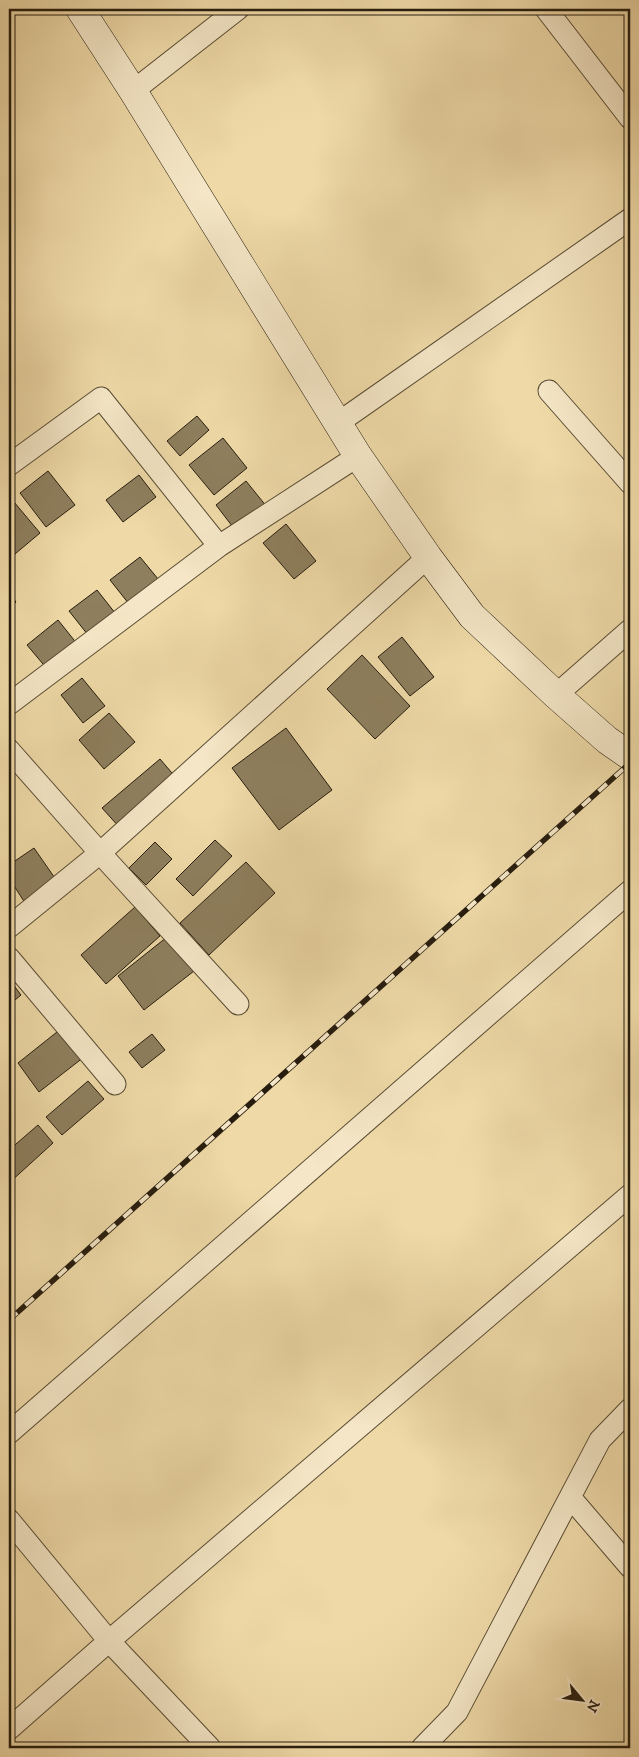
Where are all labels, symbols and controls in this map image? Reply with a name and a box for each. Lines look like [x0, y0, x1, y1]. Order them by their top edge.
north arrow [556, 1674, 606, 1724]
text: N [582, 1696, 603, 1716]

